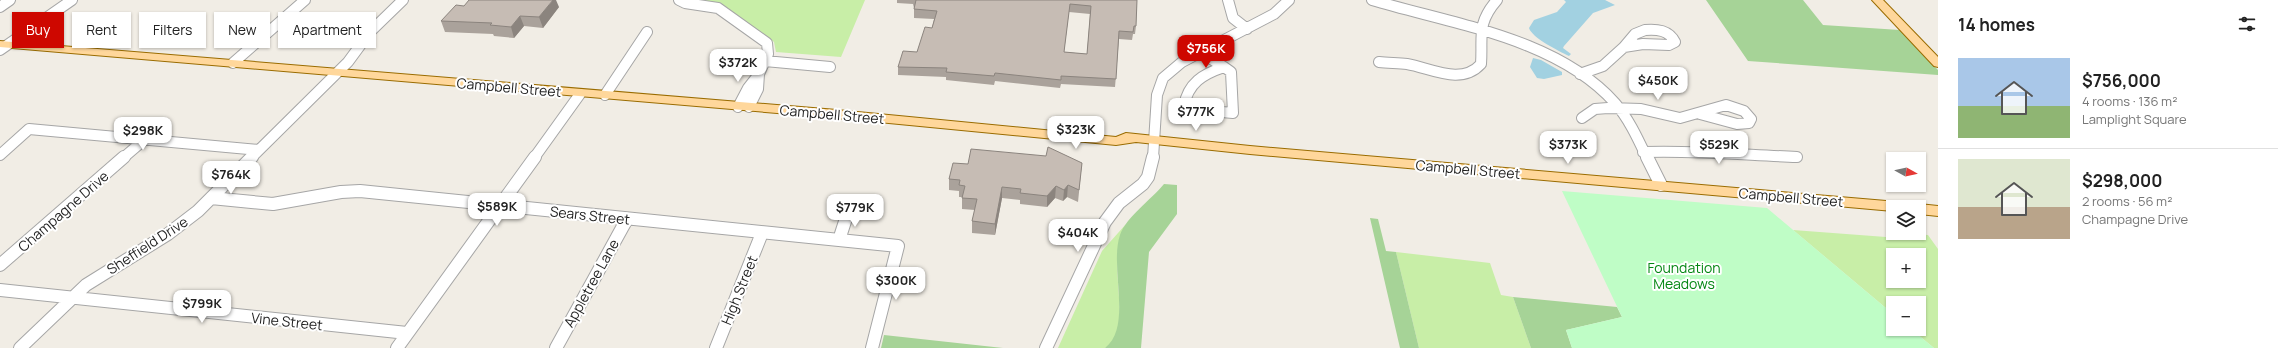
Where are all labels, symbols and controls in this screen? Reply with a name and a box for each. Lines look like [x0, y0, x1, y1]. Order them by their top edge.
chip: Buy [12, 12, 64, 48]
chip: Rent [72, 12, 131, 48]
chip: Filters [139, 12, 206, 48]
chip: New [214, 12, 270, 48]
chip: Apartment [278, 12, 376, 48]
text: 14 homes [1958, 13, 2035, 36]
icon: filters [2236, 13, 2258, 35]
pin: $756K [1178, 35, 1234, 69]
text: $756K [1186, 39, 1226, 57]
pin: $372K [710, 49, 766, 83]
text: $372K [719, 53, 757, 71]
pin: $450K [1630, 67, 1686, 101]
text: $756,000 [2082, 69, 2161, 92]
text: $450K [1638, 71, 1678, 89]
street label: Campbell Street [456, 73, 562, 101]
icon: home [1990, 74, 2038, 122]
text: 4 rooms · 136 m² [2082, 92, 2177, 110]
pin: $777K [1168, 98, 1224, 132]
street label: Campbell Street [779, 100, 885, 128]
text: $777K [1177, 102, 1215, 120]
text: Lamplight Square [2082, 110, 2187, 128]
pin: $323K [1048, 116, 1104, 150]
pin: $298K [115, 117, 171, 151]
text: $323K [1056, 120, 1096, 138]
text: $298K [123, 121, 163, 139]
pin: $373K [1540, 131, 1596, 165]
pin: $529K [1691, 131, 1747, 165]
text: $373K [1549, 135, 1587, 153]
text: $529K [1699, 135, 1739, 153]
north arrow [1886, 152, 1926, 192]
map controls [1886, 152, 1926, 336]
street label: Campbell Street [1415, 155, 1521, 183]
pin: $764K [203, 161, 259, 195]
text: $764K [211, 165, 251, 183]
street label: Champagne Drive [14, 166, 112, 256]
text: $298,000 [2082, 169, 2163, 192]
icon: home [1990, 175, 2038, 223]
street label: Campbell Street [1738, 183, 1844, 211]
text: 2 rooms · 56 m² [2082, 192, 2172, 210]
pin: $589K [469, 193, 525, 227]
pin: $779K [827, 194, 883, 228]
text: $589K [477, 197, 517, 215]
text: $779K [836, 198, 874, 216]
button: layers [1886, 200, 1926, 240]
street label: Sears Street [549, 201, 631, 229]
text: Champagne Drive [2082, 210, 2188, 228]
street label: Sheffield Drive [103, 212, 191, 278]
pin: $404K [1050, 219, 1106, 253]
text: $404K [1058, 223, 1098, 241]
street label: Appletree Lane [559, 236, 623, 330]
button: + [1886, 248, 1926, 288]
street label: High Street [716, 252, 762, 328]
park label: Foundation Meadows [1647, 258, 1721, 293]
pin: $300K [868, 267, 924, 301]
text: $300K [875, 271, 917, 289]
pin: $799K [174, 290, 230, 324]
text: $799K [182, 294, 222, 312]
button: − [1886, 296, 1926, 336]
street label: Vine Street [250, 308, 324, 334]

